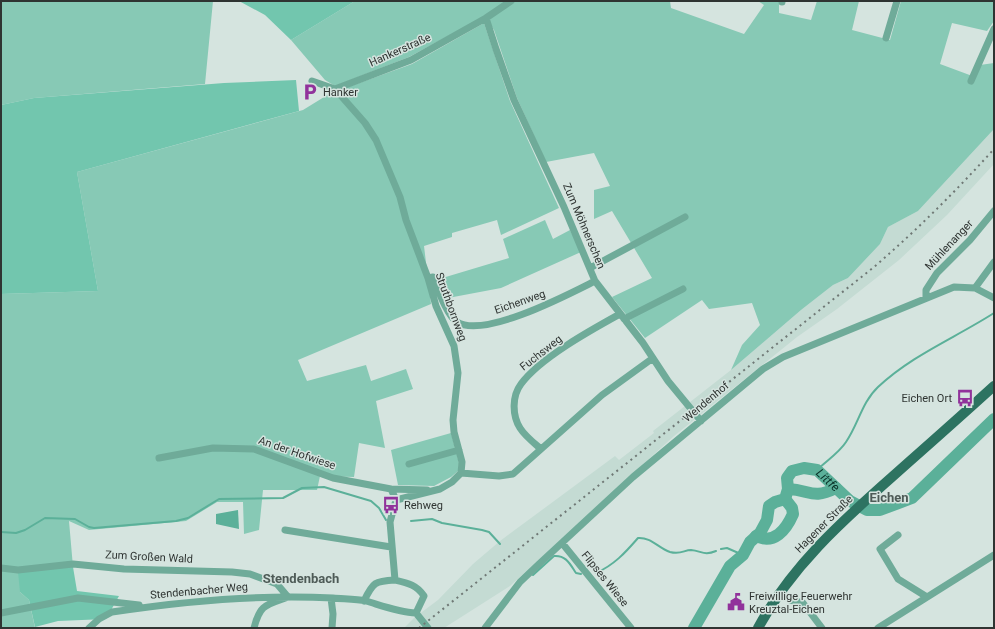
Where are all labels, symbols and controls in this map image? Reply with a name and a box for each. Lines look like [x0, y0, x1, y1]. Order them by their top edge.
street label: Hankerstraße [367, 31, 433, 69]
parking icon: Hanker [300, 82, 320, 102]
place label: Hanker [323, 86, 358, 99]
street label: Zum Möhnerschen [560, 181, 608, 271]
street label: Mühlenanger [922, 217, 976, 273]
street label: Struthbornweg [433, 271, 469, 343]
street label: Eichenweg [493, 287, 547, 317]
street label: Fuchsweg [517, 333, 565, 373]
street label: Wendenhof [680, 379, 732, 425]
bus stop icon: Eichen Ort [955, 388, 975, 408]
place label: Eichen Ort [901, 392, 952, 405]
street label: An der Hofwiese [257, 434, 337, 472]
water label: Littfe [813, 466, 842, 494]
district label: Eichen [869, 490, 909, 505]
street label: Hagener Straße [792, 492, 856, 556]
bus stop icon: Rehweg [381, 495, 401, 515]
place label: Rehweg [404, 499, 443, 512]
street label: Zum Großen Wald [105, 548, 193, 566]
street label: Flipses Wiese [579, 549, 631, 609]
district label: Stendenbach [263, 571, 339, 586]
street label: Stendenbacher Weg [150, 580, 248, 602]
place label: Freiwillige Feuerwehr Kreuztal-Eichen [749, 590, 852, 616]
public building icon: Freiwillige Feuerwehr Kreuztal-Eichen [726, 592, 746, 612]

